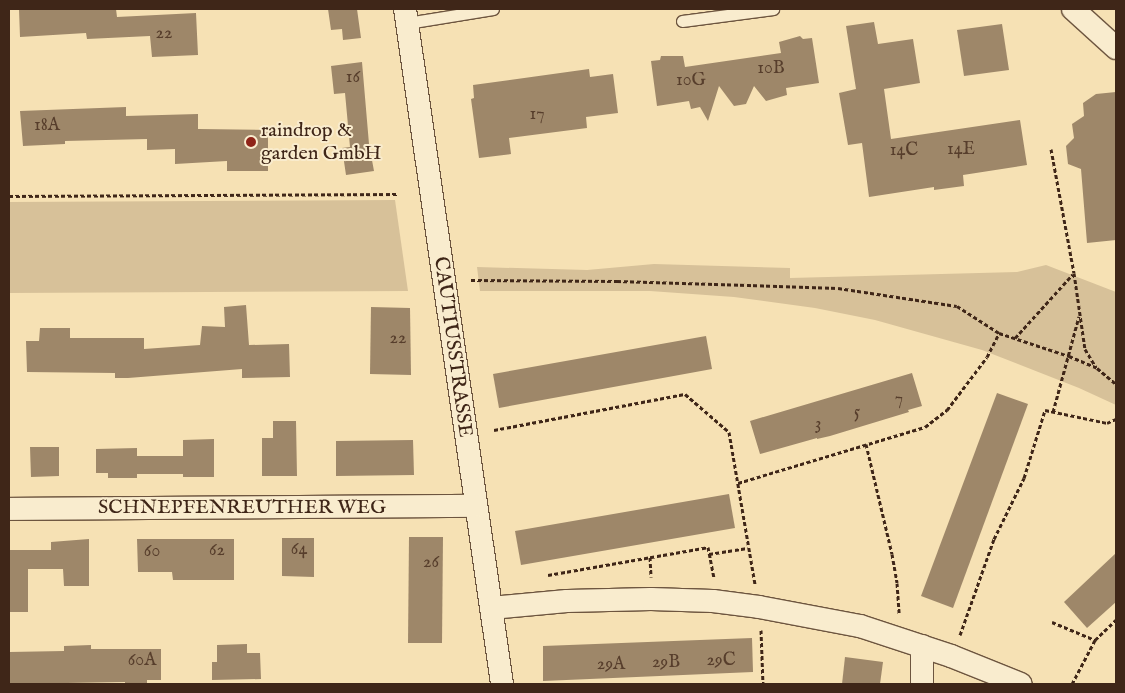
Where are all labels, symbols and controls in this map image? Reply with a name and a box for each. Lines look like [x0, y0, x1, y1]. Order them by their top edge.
house number: 22 [156, 23, 172, 45]
house number: 10B [757, 58, 785, 80]
house number: 16 [346, 67, 360, 89]
house number: 10G [676, 70, 706, 92]
house number: 17 [529, 104, 545, 126]
house number: 18A [34, 115, 60, 137]
place label: raindrop & garden GmbH [261, 118, 382, 165]
marker: raindrop & garden GmbH [245, 136, 257, 148]
house number: 14E [947, 139, 975, 161]
house number: 14C [890, 140, 918, 162]
street label: CAUTIUSSTRASSE [428, 255, 478, 439]
house number: 22 [390, 328, 406, 350]
house number: 7 [895, 389, 903, 411]
house number: 5 [854, 402, 860, 424]
house number: 3 [815, 414, 821, 436]
street label: SCHNEPFENREUTHER WEG [98, 495, 386, 519]
house number: 64 [291, 539, 307, 561]
house number: 62 [209, 540, 225, 562]
house number: 60 [144, 541, 160, 563]
house number: 26 [423, 552, 439, 574]
house number: 60A [128, 650, 156, 672]
house number: 29C [706, 650, 736, 672]
house number: 29B [652, 652, 680, 674]
house number: 29A [597, 654, 625, 676]

